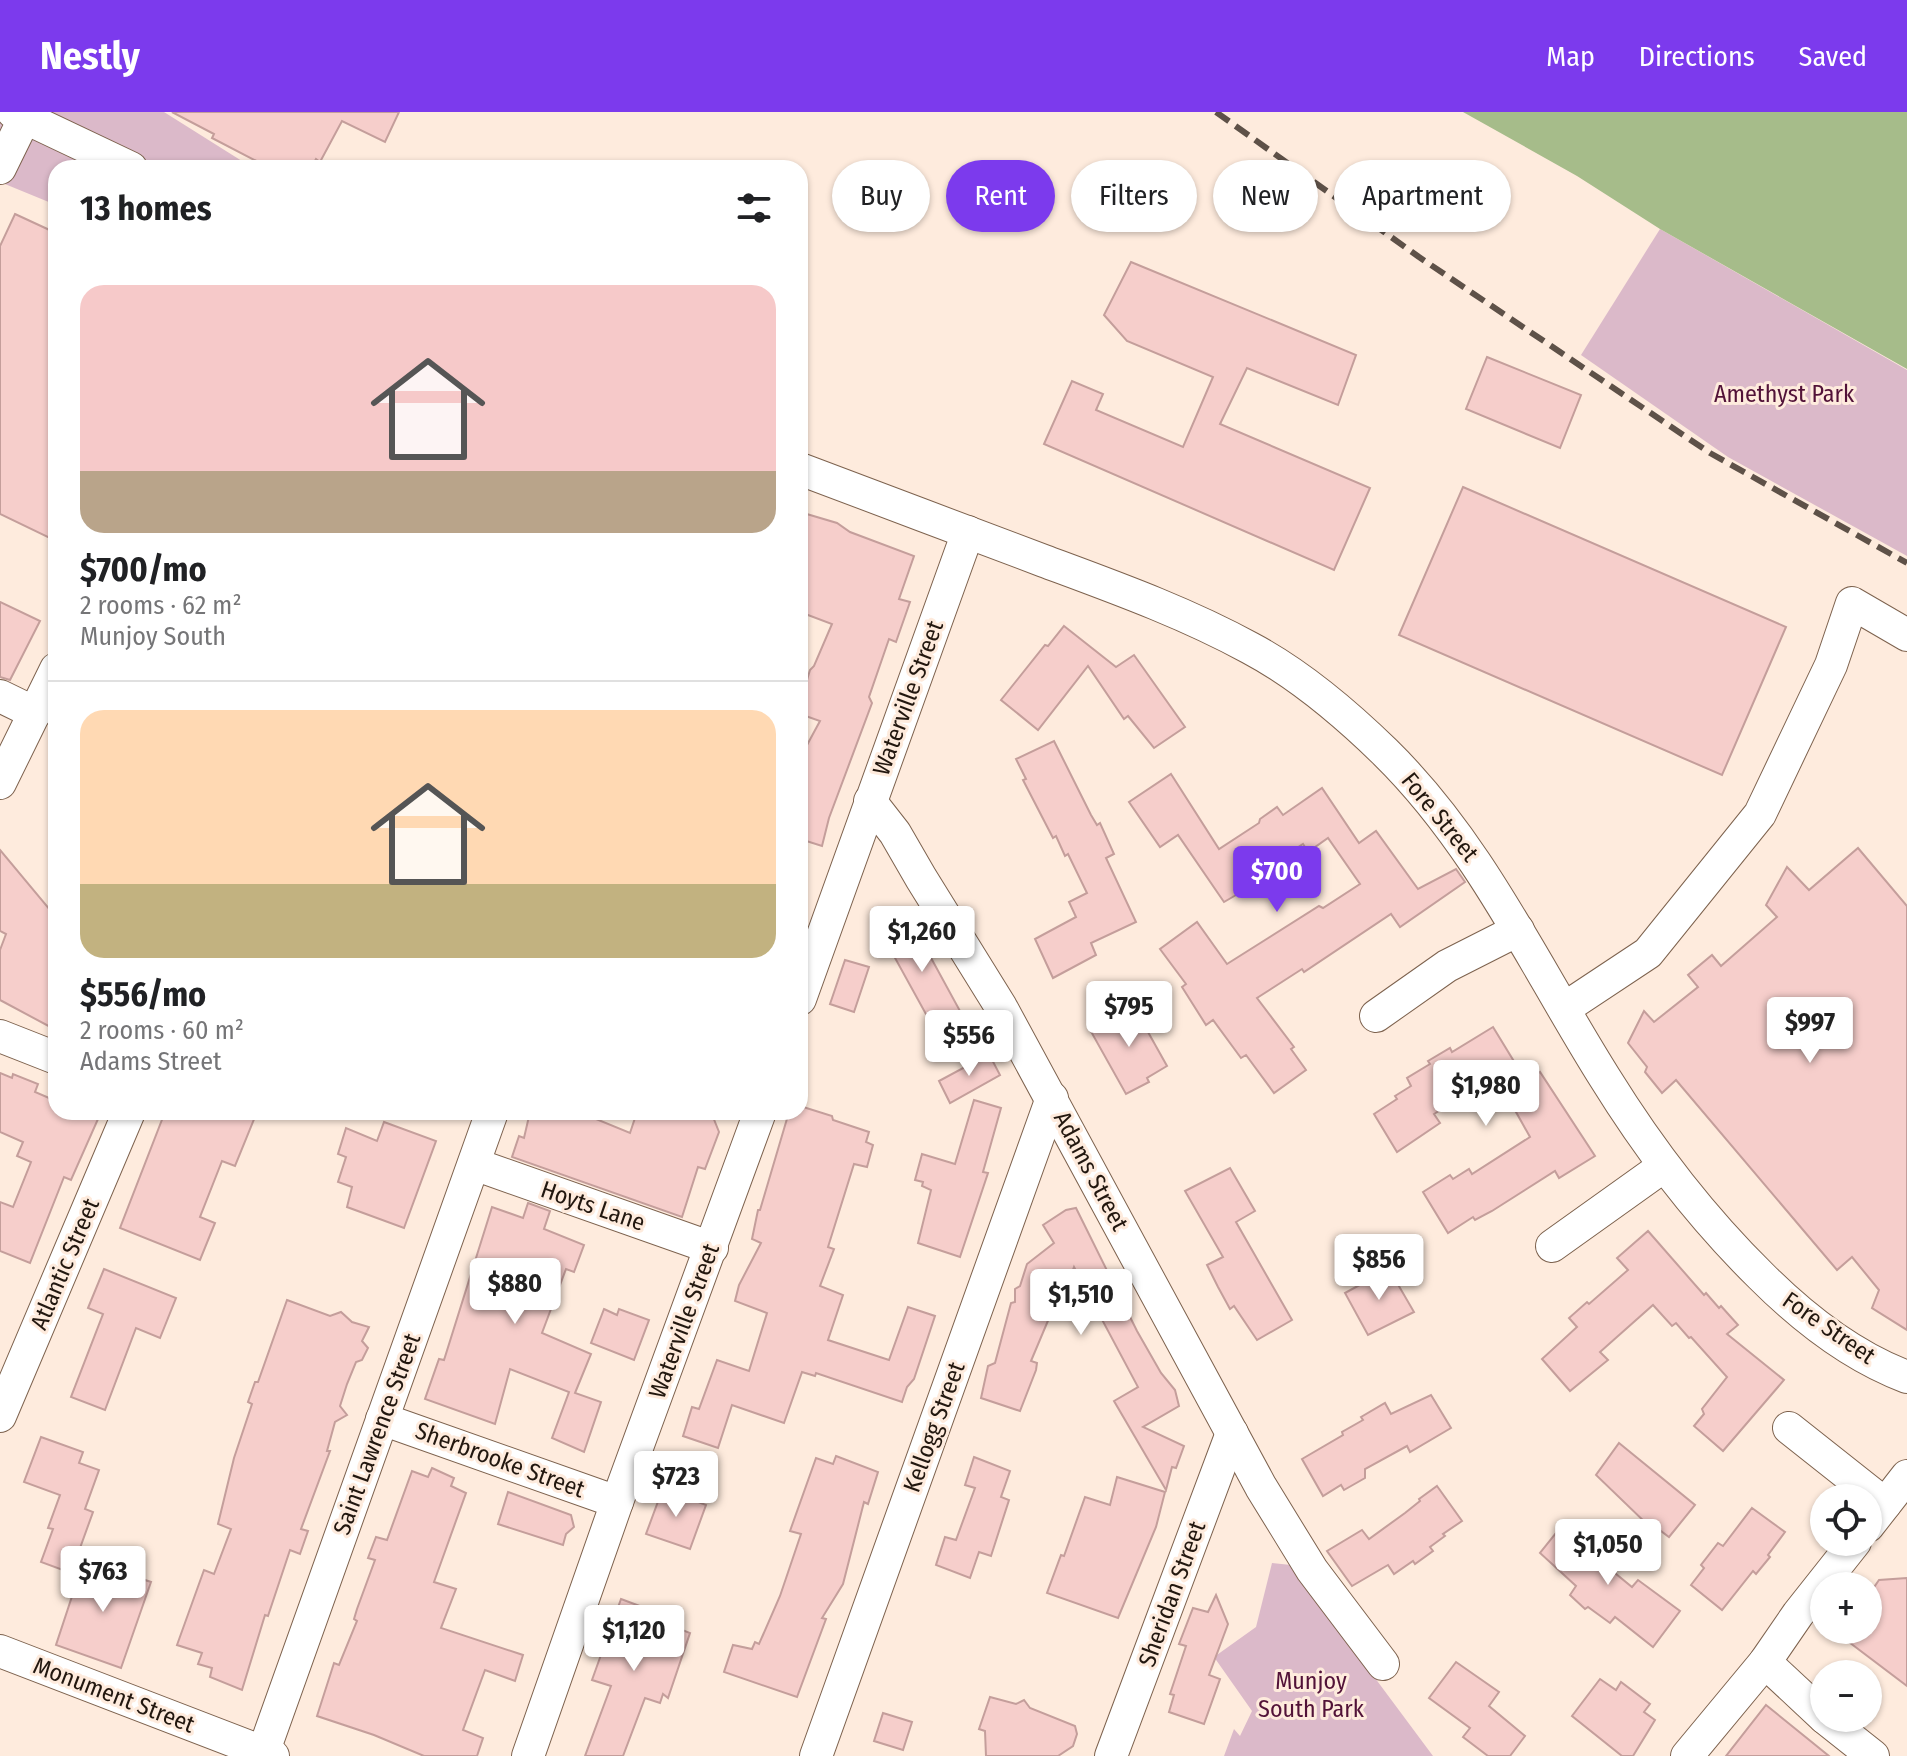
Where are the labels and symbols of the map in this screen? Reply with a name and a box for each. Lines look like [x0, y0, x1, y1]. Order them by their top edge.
park label: Amethyst Park [1714, 380, 1855, 408]
street label: Waterville Street [867, 617, 949, 779]
street label: Fore Street [1396, 767, 1484, 867]
pin: $700 [1230, 846, 1324, 914]
pin: $1,260 [857, 906, 987, 974]
pin: $795 [1082, 981, 1176, 1049]
pin: $997 [1763, 997, 1857, 1065]
pin: $556 [922, 1010, 1016, 1078]
pin: $1,980 [1421, 1060, 1551, 1128]
street label: Adams Street [1048, 1107, 1134, 1235]
street label: Hoyts Lane [537, 1175, 649, 1237]
street label: Atlantic Street [25, 1194, 105, 1334]
pin: $856 [1332, 1234, 1426, 1302]
street label: Waterville Street [643, 1240, 725, 1402]
pin: $880 [468, 1258, 562, 1326]
pin: $1,510 [1016, 1269, 1146, 1337]
street label: Fore Street [1777, 1286, 1881, 1370]
street label: Saint Lawrence Street [328, 1329, 426, 1538]
street label: Kellogg Street [897, 1358, 971, 1496]
street label: Sherbrooke Street [412, 1416, 589, 1504]
pin: $723 [629, 1451, 723, 1519]
street label: Sheridan Street [1133, 1517, 1211, 1671]
pin: $1,050 [1543, 1519, 1673, 1587]
pin: $763 [56, 1546, 150, 1614]
pin: $1,120 [569, 1605, 699, 1673]
street label: Monument Street [29, 1651, 199, 1739]
park label: Munjoy South Park [1258, 1667, 1365, 1723]

